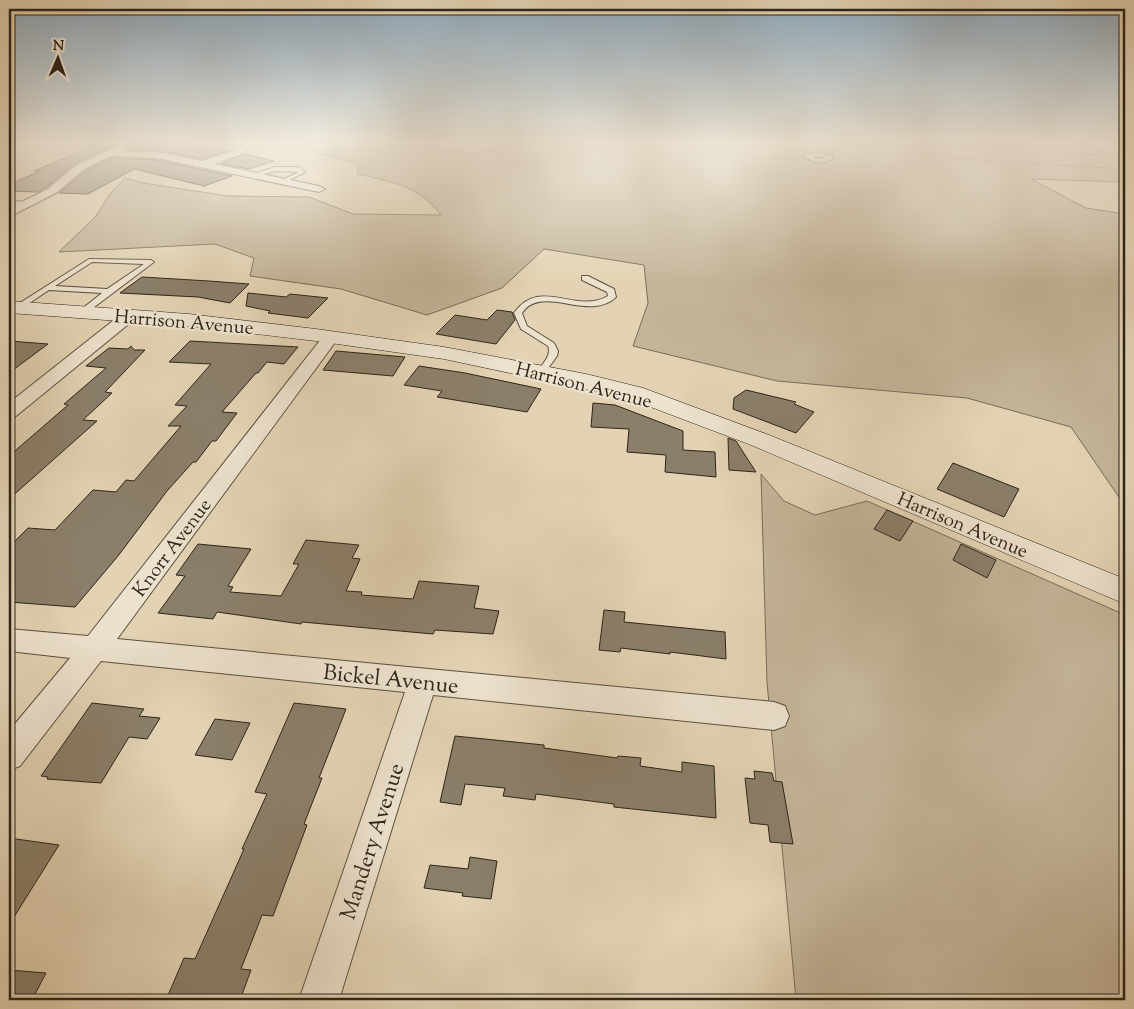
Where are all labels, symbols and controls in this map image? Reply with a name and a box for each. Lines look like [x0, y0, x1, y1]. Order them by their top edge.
north arrow [32, 32, 82, 82]
text: N [52, 37, 64, 57]
street label: Harrison Avenue [113, 304, 255, 343]
street label: Harrison Avenue [512, 356, 655, 416]
street label: Harrison Avenue [892, 487, 1032, 566]
street label: Knorr Avenue [127, 494, 219, 603]
street label: Bickel Avenue [321, 658, 460, 704]
street label: Mandery Avenue [333, 759, 414, 924]

